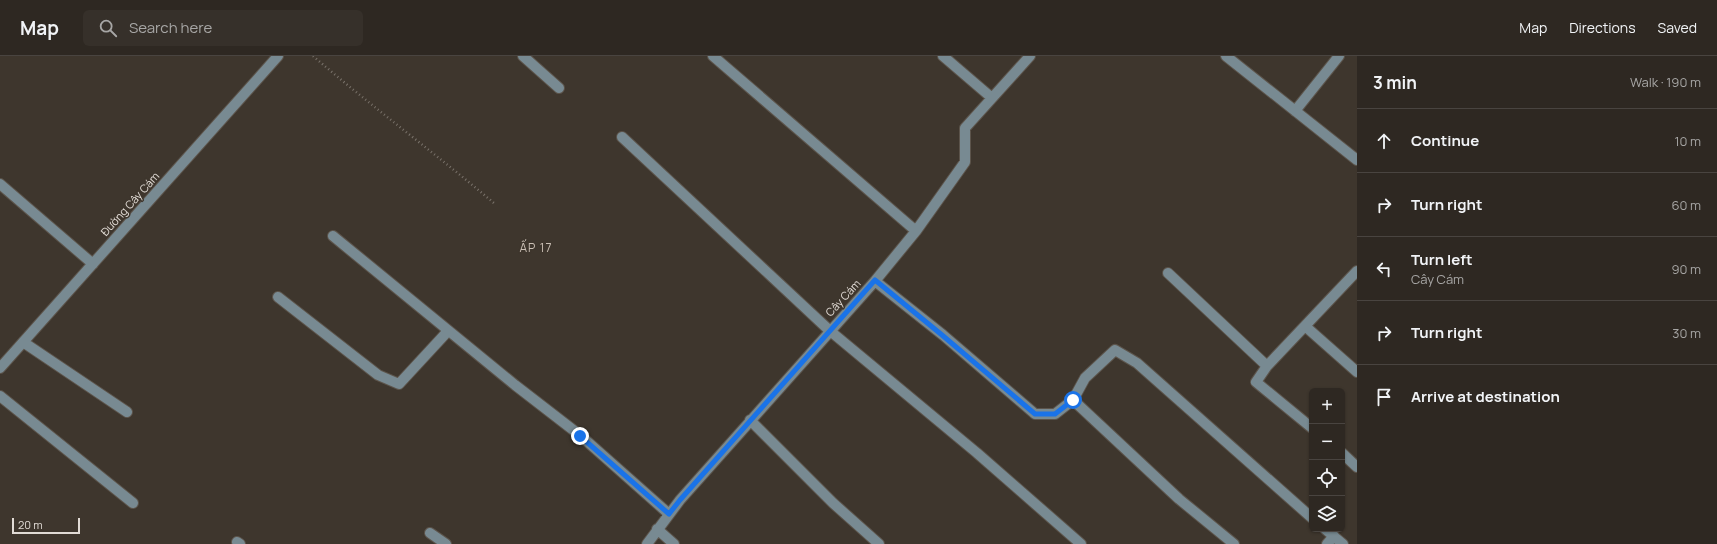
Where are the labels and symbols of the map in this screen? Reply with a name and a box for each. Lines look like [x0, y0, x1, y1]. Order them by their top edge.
street label: Đường Cây Cám [97, 169, 162, 239]
district label: ẤP 17 [520, 239, 552, 256]
street label: Cây Cám [822, 276, 863, 319]
route start [1064, 391, 1082, 409]
route end [571, 427, 589, 445]
scale bar [12, 516, 80, 535]

